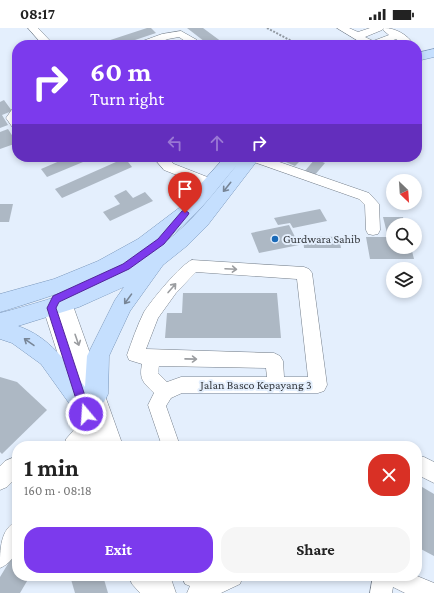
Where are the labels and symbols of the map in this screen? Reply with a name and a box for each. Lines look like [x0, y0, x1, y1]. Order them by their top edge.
pin [168, 172, 202, 213]
north arrow [386, 174, 422, 210]
one-way arrow [223, 182, 232, 193]
place label: Gurdwara Sahib [283, 232, 360, 246]
marker: Gurdwara Sahib [270, 234, 280, 244]
one-way arrow [224, 265, 237, 272]
one-way arrow [168, 283, 177, 293]
one-way arrow [124, 293, 132, 304]
one-way arrow [74, 334, 81, 347]
one-way arrow [23, 338, 34, 347]
one-way arrow [184, 355, 197, 363]
street label: Jalan Basco Kepayang 3 [199, 378, 312, 392]
position arrow [65, 393, 107, 435]

